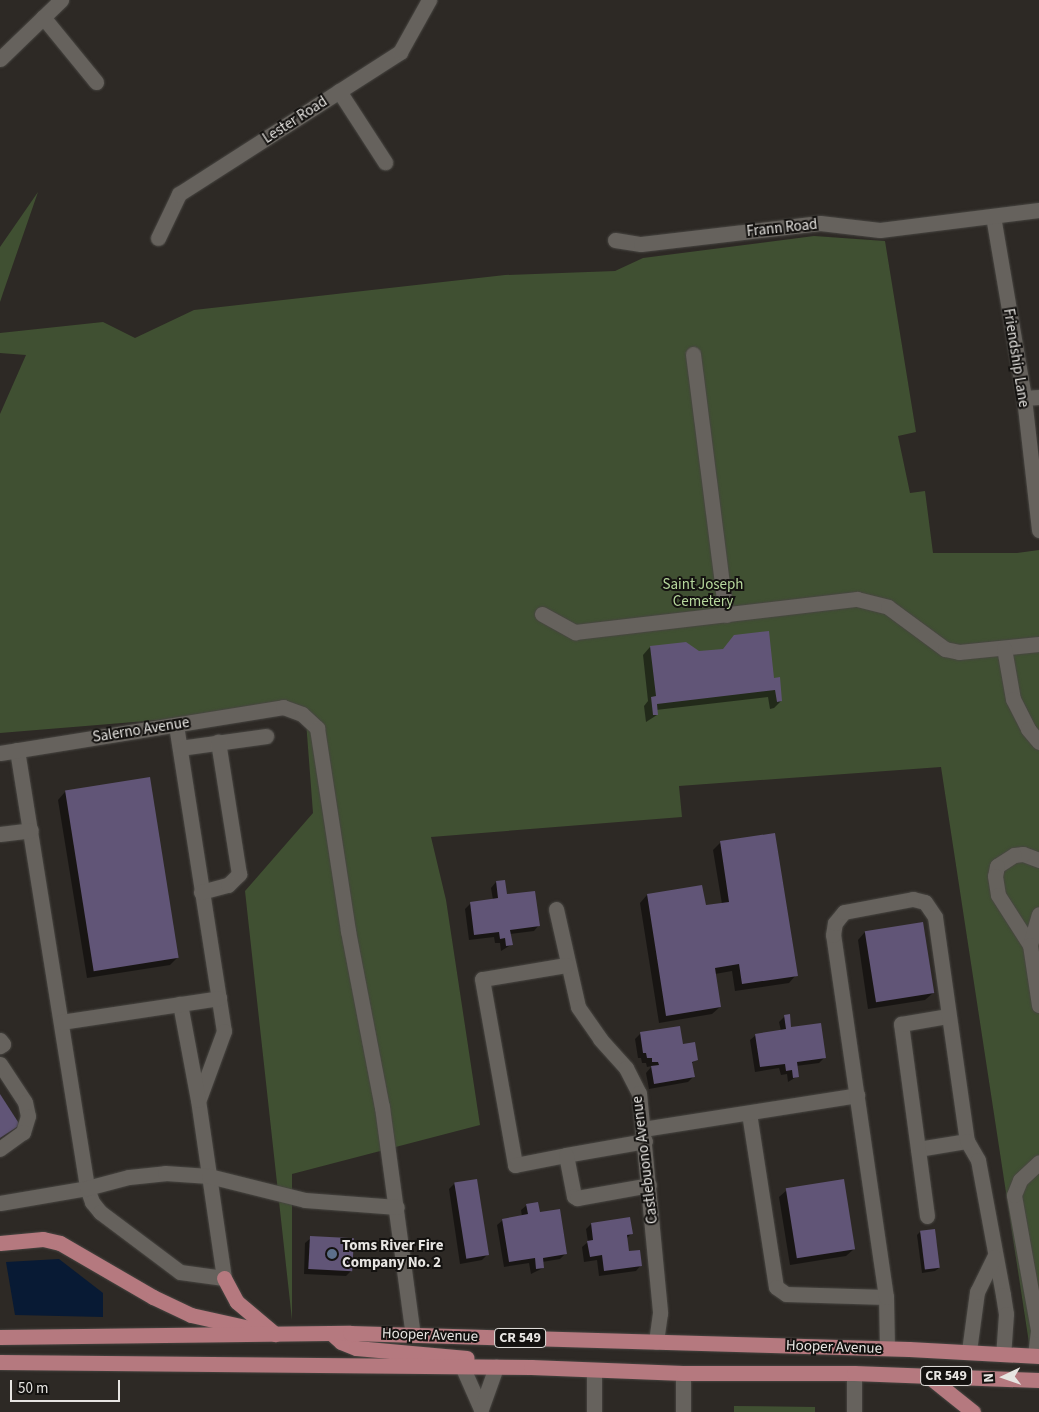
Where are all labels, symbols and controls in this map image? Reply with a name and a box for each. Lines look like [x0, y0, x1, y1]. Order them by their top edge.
street label: Lester Road [259, 93, 331, 147]
street label: Frann Road [746, 215, 818, 241]
street label: Friendship Lane [999, 307, 1033, 409]
park label: Saint Joseph Cemetery [662, 575, 744, 610]
street label: Salerno Avenue [91, 713, 191, 747]
street label: Castlebuono Avenue [628, 1095, 662, 1225]
place label: Toms River Fire Company No. 2 [342, 1236, 443, 1271]
marker: Toms River Fire Company No. 2 [326, 1248, 338, 1260]
street label: Hooper Avenue [382, 1324, 478, 1346]
road number: CR 549 [494, 1326, 546, 1350]
street label: Hooper Avenue [786, 1336, 882, 1358]
north arrow [979, 1352, 1029, 1402]
road number: CR 549 [920, 1364, 972, 1388]
scale bar [12, 1370, 122, 1402]
text: N [979, 1373, 999, 1383]
text: 50 m [18, 1378, 48, 1399]

